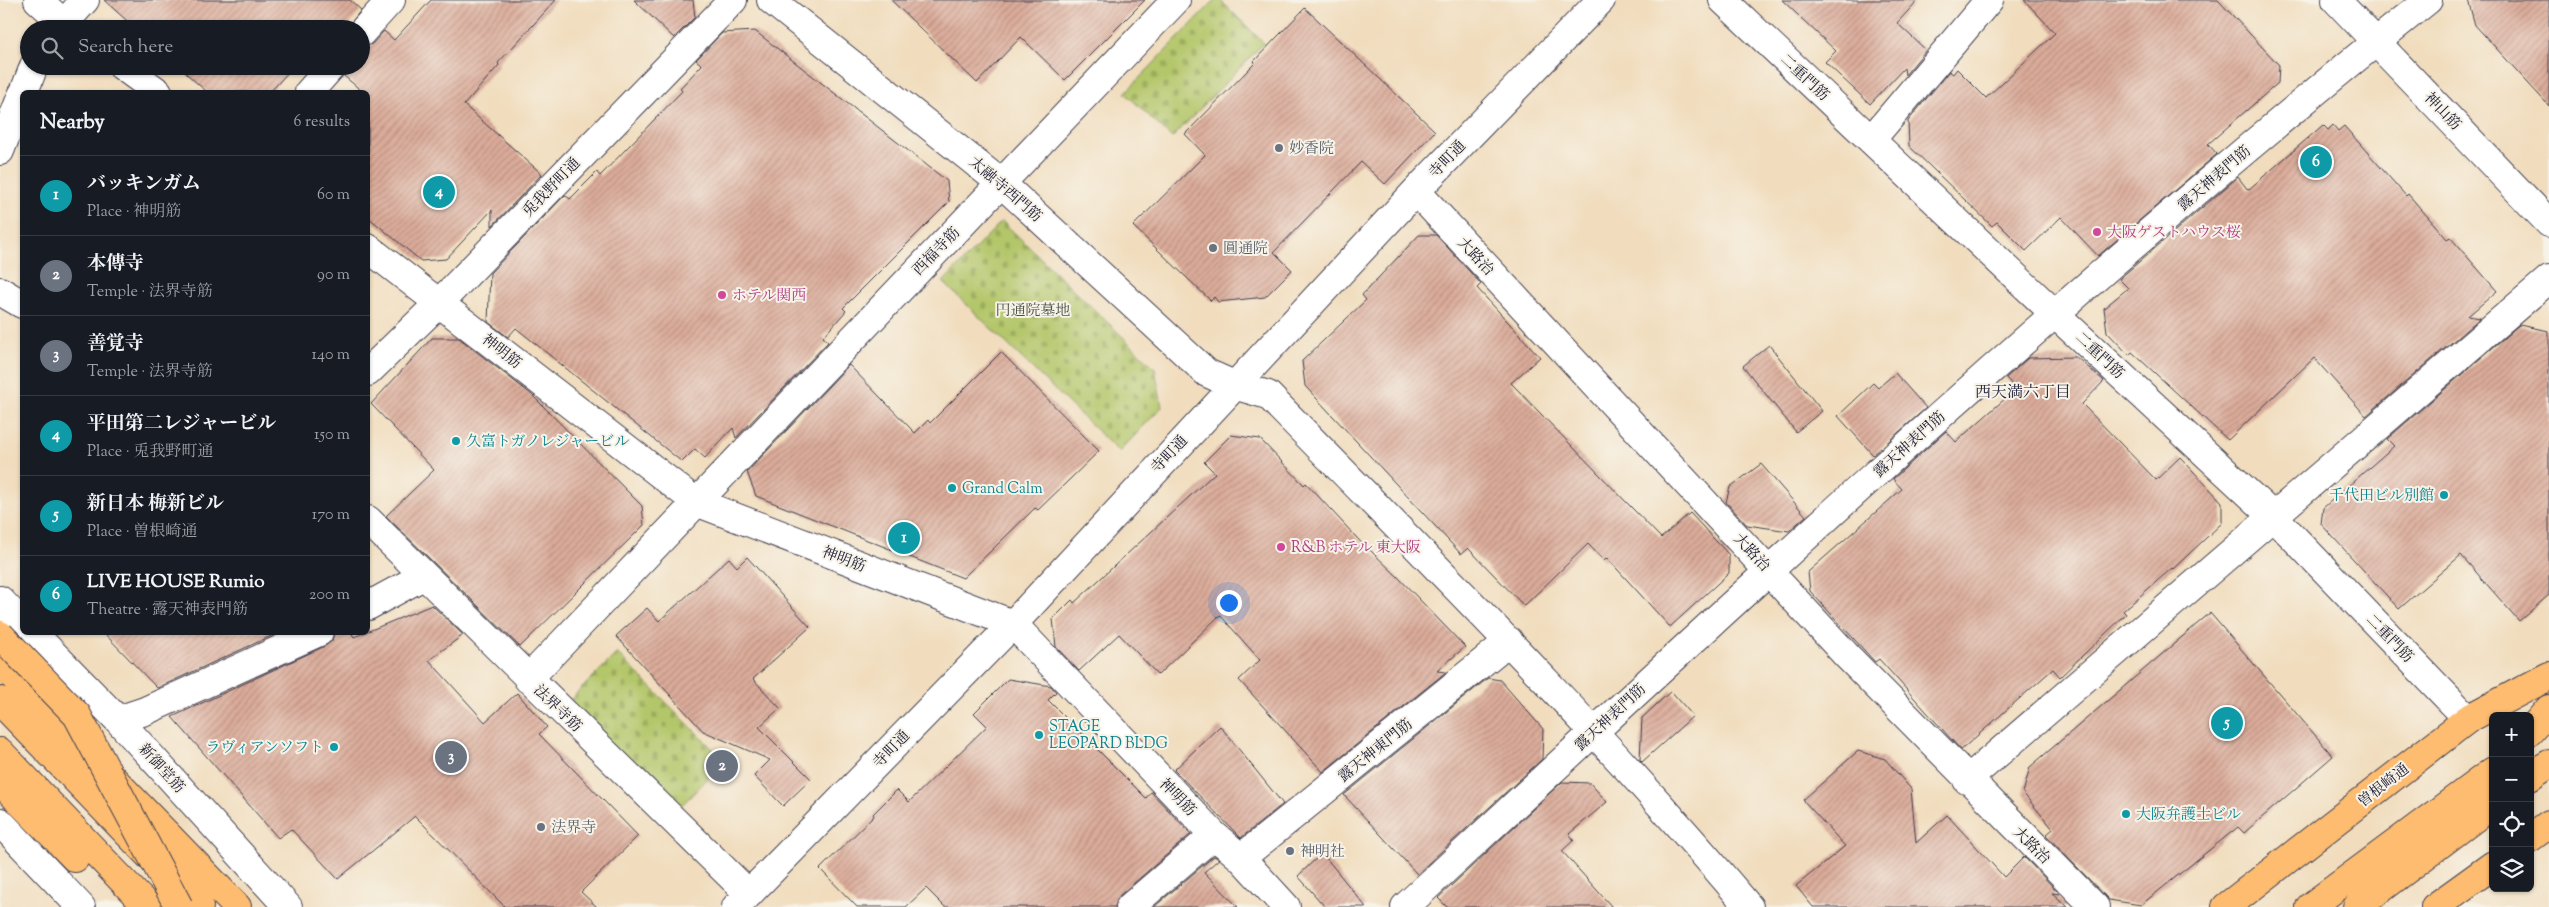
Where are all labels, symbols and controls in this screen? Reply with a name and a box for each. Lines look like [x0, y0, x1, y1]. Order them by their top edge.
search box [20, 20, 370, 75]
icon: search [38, 34, 66, 62]
text: Search here [78, 34, 173, 61]
street label: 二重門筋 [1775, 50, 1833, 106]
street label: 神山筋 [2419, 89, 2465, 136]
text: Nearby [40, 108, 105, 138]
text: 6 results [294, 111, 350, 134]
street label: 寺町通 [1425, 137, 1471, 184]
place label: 妙香院 [1289, 139, 1334, 160]
marker: 妙香院 [1273, 142, 1285, 154]
street label: 露天神表門筋 [2174, 142, 2256, 217]
pin: 6 [2300, 143, 2332, 181]
street label: 太融寺西門筋 [964, 153, 1046, 228]
street label: 兎我野町通 [518, 154, 586, 222]
text: バッキンガム [87, 171, 201, 198]
pin: 4 [423, 173, 455, 211]
text: 1 [53, 184, 59, 207]
text: 60 m [317, 184, 350, 207]
text: Place · 神明筋 [87, 201, 181, 224]
street label: 西福寺筋 [909, 223, 965, 281]
place label: 大阪ゲストハウス桜 [2107, 223, 2241, 244]
marker: 大阪ゲストハウス桜 [2091, 226, 2103, 238]
street label: 大路治 [1452, 233, 1498, 281]
place label: 圓通院 [1223, 239, 1268, 260]
marker: 圓通院 [1207, 242, 1219, 254]
text: 本傳寺 [87, 251, 144, 278]
text: 2 [52, 264, 60, 287]
text: 90 m [317, 264, 350, 287]
text: Temple · 法界寺筋 [87, 281, 213, 304]
place label: ホテル関西 [732, 286, 806, 307]
marker: ホテル関西 [716, 289, 728, 301]
park label: 円通院墓地 [995, 301, 1071, 322]
street label: 二重門筋 [2070, 328, 2128, 384]
street label: 神明筋 [477, 330, 525, 374]
text: 善覚寺 [87, 331, 144, 358]
text: 3 [53, 344, 59, 367]
text: 140 m [312, 344, 350, 367]
text: Temple · 法界寺筋 [87, 361, 213, 384]
district label: 西天満六丁目 [1975, 382, 2071, 405]
street label: 露天神表門筋 [1870, 407, 1950, 483]
text: 平田第二レジャービル [87, 411, 276, 438]
text: 4 [52, 424, 60, 447]
text: 150 m [314, 424, 350, 447]
street label: 寺町通 [1147, 431, 1193, 479]
place label: 久富トガノレジャービル [466, 432, 629, 453]
marker: 久富トガノレジャービル [450, 435, 462, 447]
text: Place · 兎我野町通 [87, 441, 213, 464]
place label: Grand Calm [962, 479, 1043, 500]
marker: Grand Calm [946, 482, 958, 494]
place label: 千代田ビル別館 [2329, 486, 2434, 507]
marker: 千代田ビル別館 [2438, 489, 2450, 501]
text: 新日本 梅新ビル [87, 491, 224, 518]
text: 5 [53, 504, 59, 527]
text: 170 m [312, 504, 350, 527]
pin: 1 [888, 519, 920, 557]
text: Place · 曽根崎通 [87, 521, 197, 544]
street label: 大路治 [1728, 529, 1774, 577]
place label: R&B ホテル 東大阪 [1291, 538, 1421, 559]
marker: R&B ホテル 東大阪 [1275, 541, 1287, 553]
street label: 神明筋 [819, 543, 868, 578]
text: LIVE HOUSE Rumio [87, 569, 265, 596]
text: 6 [52, 584, 60, 607]
text: 200 m [309, 584, 350, 607]
your location [1216, 590, 1242, 616]
text: Theatre · 露天神表門筋 [87, 599, 248, 622]
street label: 二重門筋 [2361, 610, 2417, 668]
street label: 露天神表門筋 [1571, 680, 1651, 756]
street label: 法界寺筋 [528, 681, 586, 737]
pin: 5 [2211, 704, 2243, 742]
map controls [2489, 712, 2534, 892]
button: + [2489, 712, 2534, 757]
street label: 露天神東門筋 [1334, 715, 1418, 788]
place label: STAGE LEOPARD BLDG [1049, 717, 1168, 755]
street label: 寺町通 [869, 727, 915, 774]
marker: STAGE LEOPARD BLDG [1033, 729, 1045, 741]
place label: ラヴィアンソフト [205, 738, 324, 759]
pin: 3 [435, 738, 467, 776]
street label: 新御堂筋 [133, 740, 189, 798]
marker: ラヴィアンソフト [328, 741, 340, 753]
pin: 2 [706, 747, 738, 785]
button: − [2489, 757, 2534, 802]
street label: 曽根崎通 [2354, 759, 2414, 813]
street label: 神明筋 [1154, 775, 1200, 822]
button: locate [2489, 802, 2534, 847]
place label: 大阪弁護士ビル [2136, 805, 2241, 826]
marker: 大阪弁護士ビル [2120, 808, 2132, 820]
place label: 法界寺 [551, 818, 596, 839]
marker: 法界寺 [535, 821, 547, 833]
street label: 大路治 [2008, 823, 2054, 869]
place label: 神明社 [1300, 842, 1345, 863]
marker: 神明社 [1284, 845, 1296, 857]
button: layers [2489, 847, 2534, 892]

